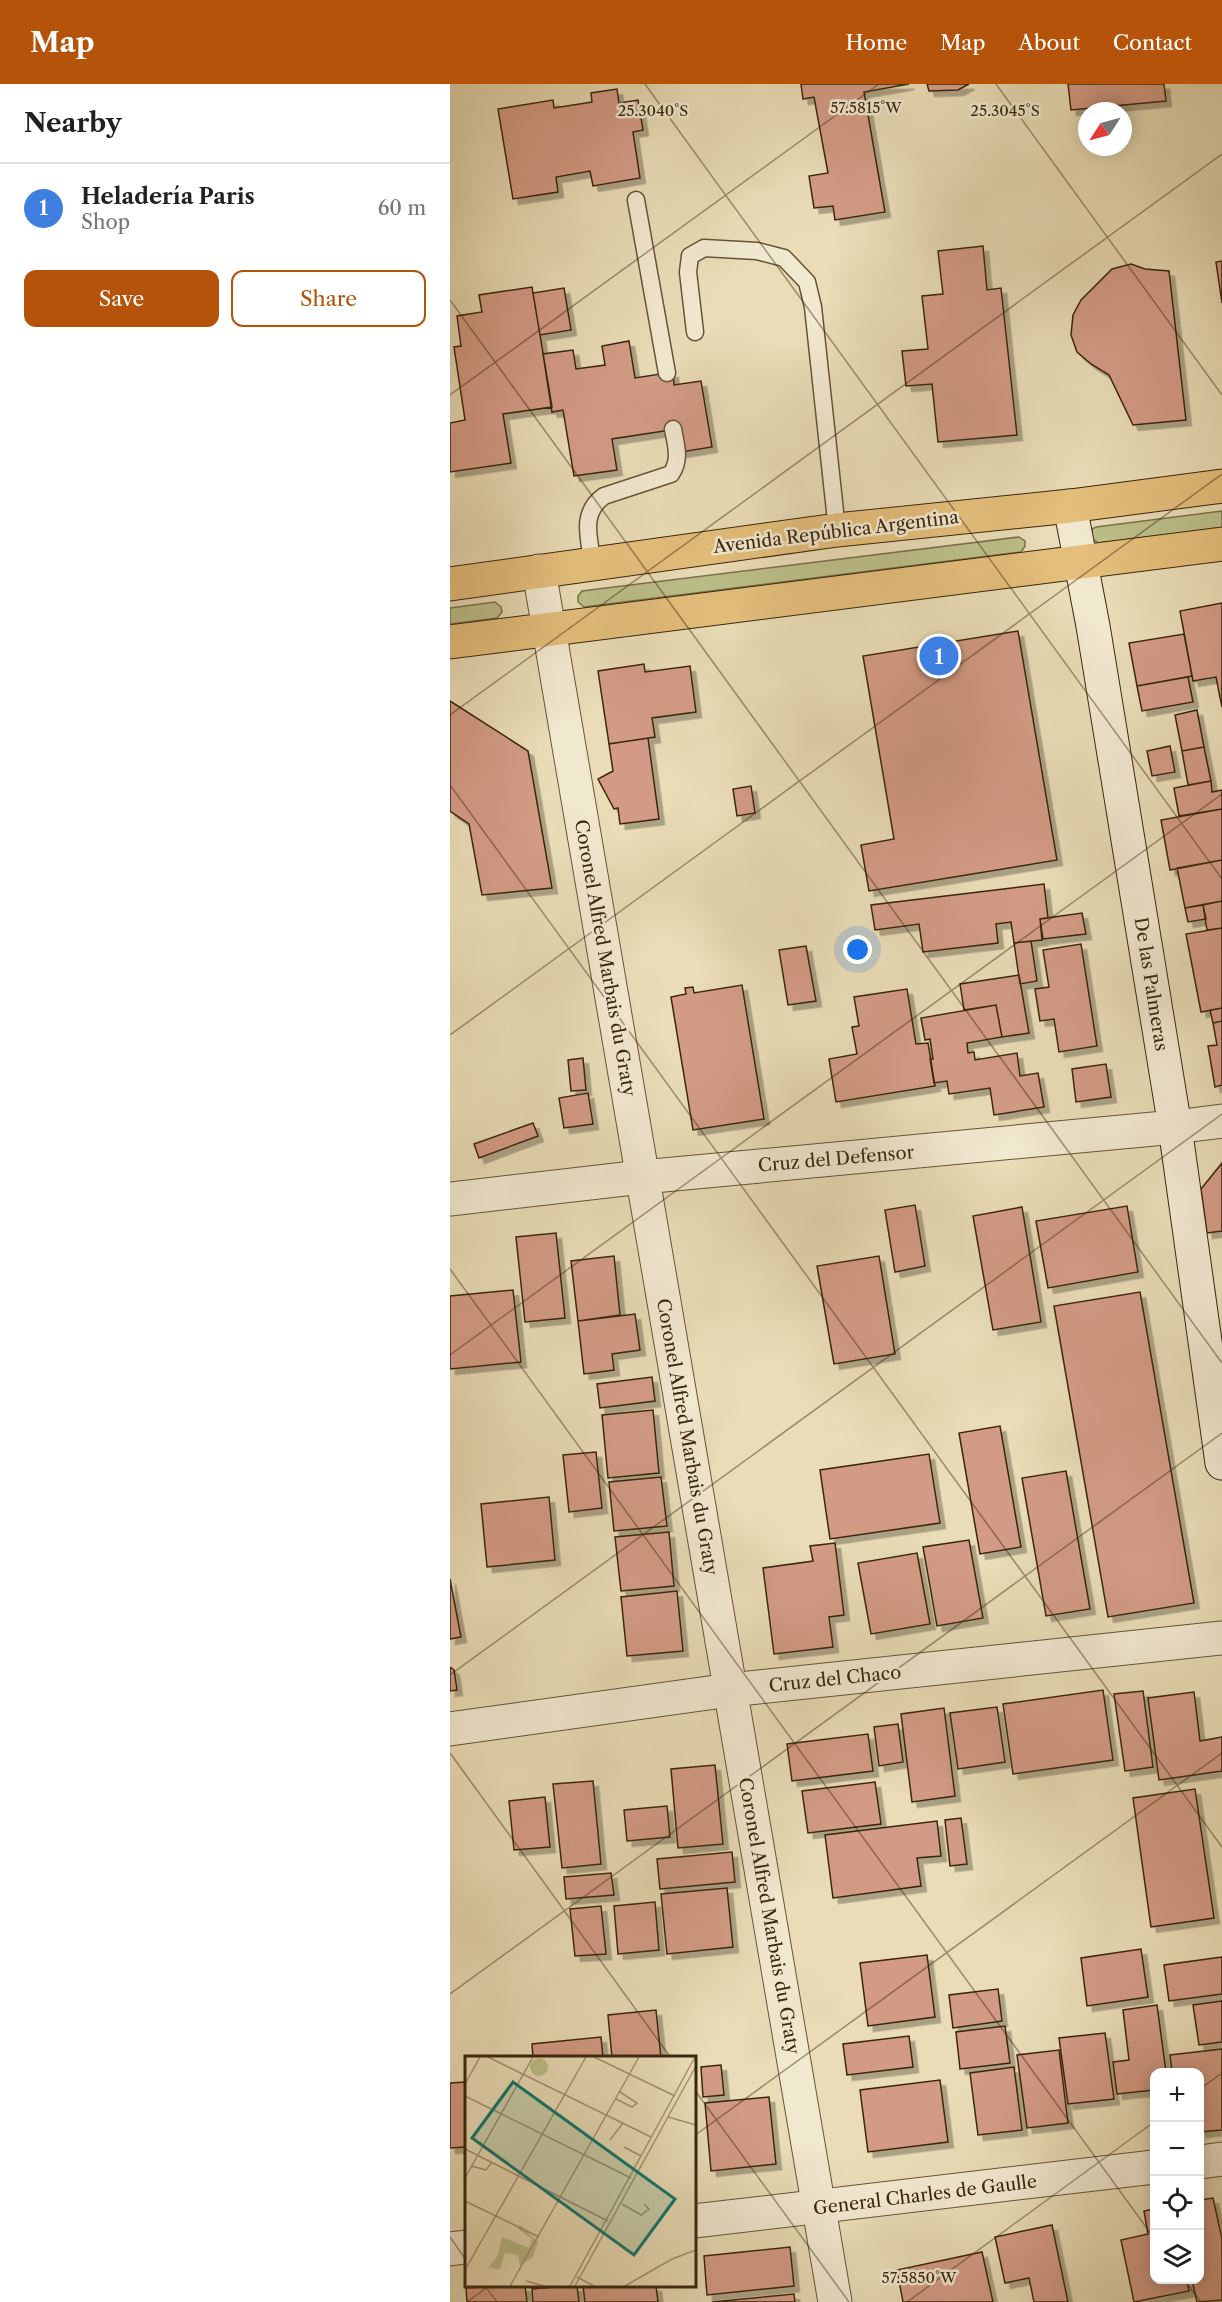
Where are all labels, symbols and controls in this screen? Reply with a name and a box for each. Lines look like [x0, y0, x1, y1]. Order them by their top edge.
text: Map [30, 25, 94, 59]
text: Home [846, 30, 907, 55]
text: Map [940, 30, 985, 55]
text: About [1018, 30, 1080, 55]
text: Contact [1113, 30, 1192, 55]
text: 57.5815°W [830, 98, 902, 117]
text: 25.3040°S [618, 101, 688, 120]
text: 25.3045°S [970, 101, 1040, 120]
north arrow [1078, 102, 1132, 156]
text: Nearby [24, 107, 122, 139]
text: Heladería Paris [81, 183, 255, 210]
text: 1 [39, 196, 48, 220]
text: 60 m [378, 196, 426, 220]
text: Shop [81, 210, 130, 234]
button: Save [24, 270, 219, 327]
button: Share [231, 270, 426, 327]
street label: Avenida República Argentina [711, 506, 960, 558]
pin: 1 [920, 634, 958, 678]
street label: Coronel Alfred Marbais du Graty [570, 818, 640, 1099]
street label: De las Palmeras [1130, 916, 1172, 1052]
your location [843, 935, 872, 964]
street label: Cruz del Defensor [757, 1141, 915, 1177]
street label: Coronel Alfred Marbais du Graty [652, 1297, 722, 1578]
street label: Cruz del Chaco [768, 1661, 902, 1697]
street label: Coronel Alfred Marbais du Graty [734, 1776, 804, 2057]
inset map [465, 2056, 696, 2287]
map controls [1150, 2068, 1204, 2284]
button: + [1150, 2068, 1204, 2122]
button: − [1150, 2122, 1204, 2176]
street label: General Charles de Gaulle [812, 2170, 1038, 2220]
button: locate [1150, 2176, 1204, 2230]
button: layers [1150, 2230, 1204, 2284]
text: 57.5850°W [882, 2268, 957, 2287]

